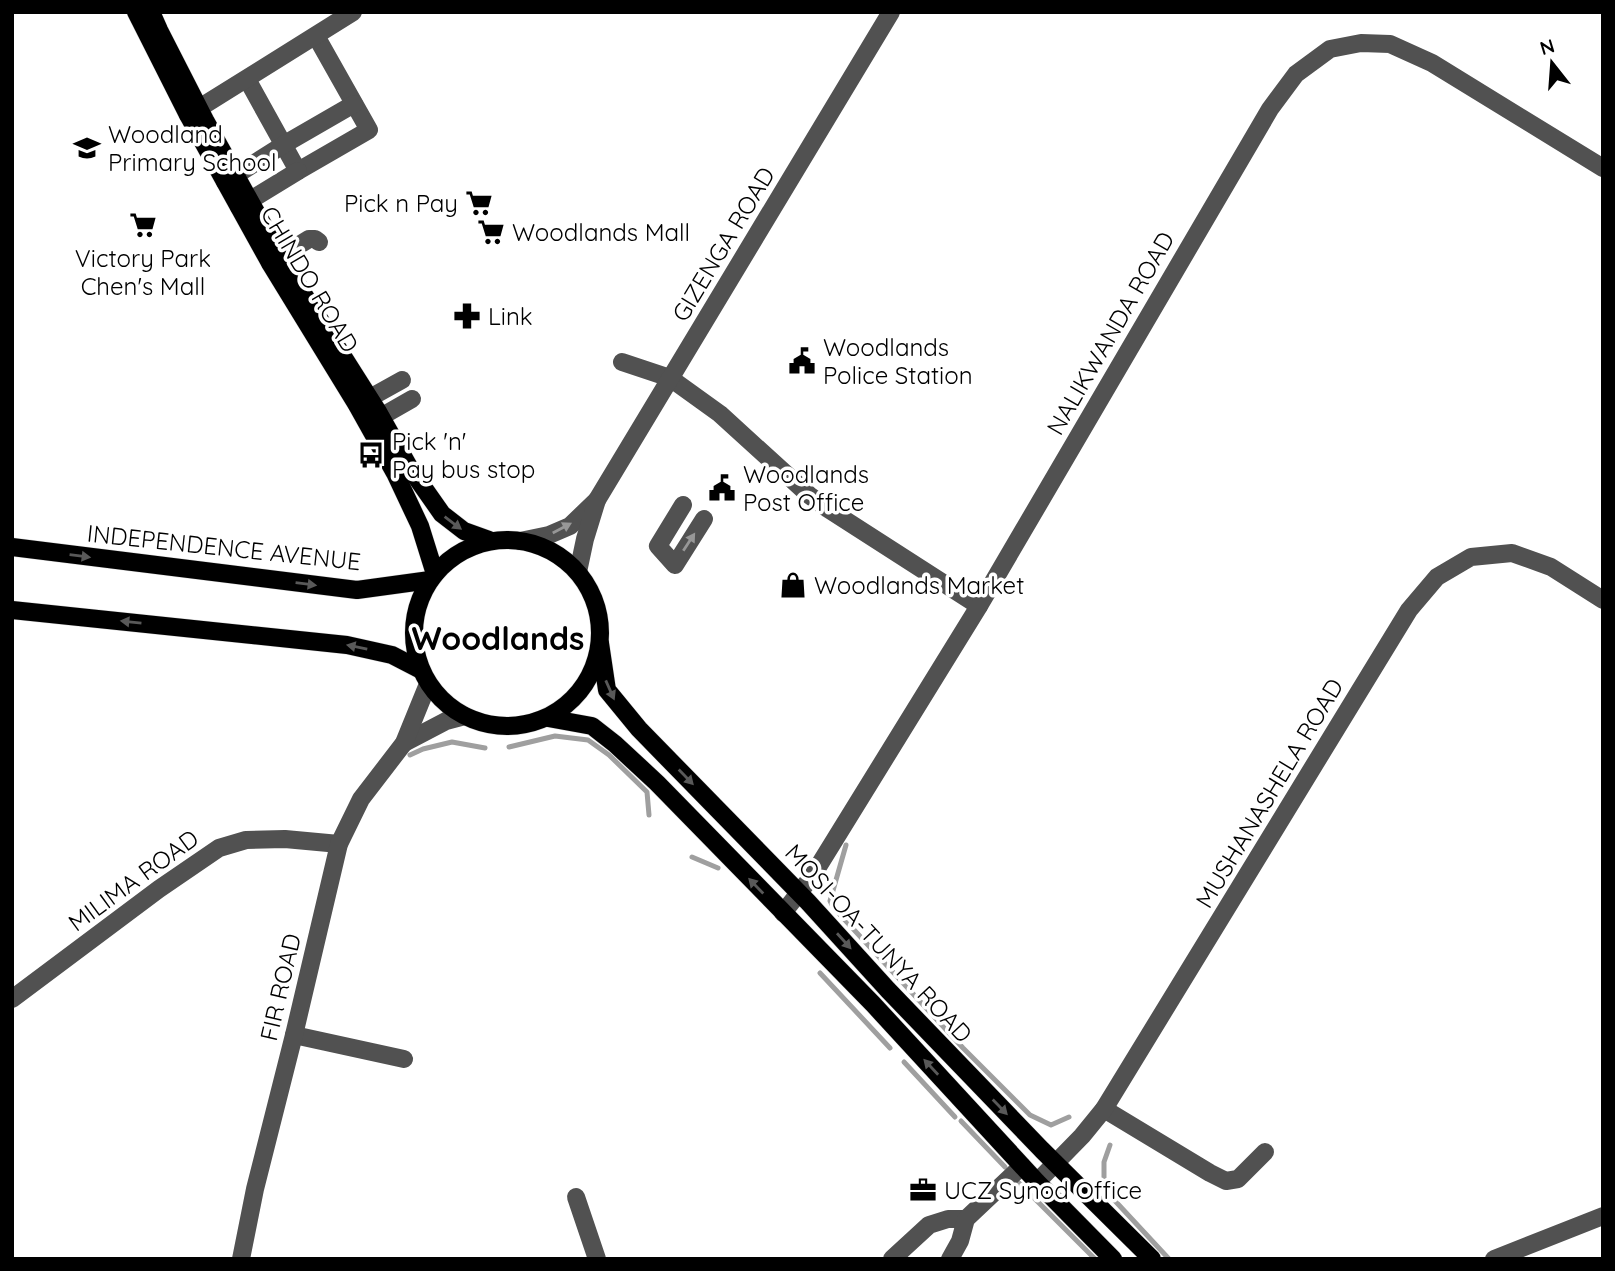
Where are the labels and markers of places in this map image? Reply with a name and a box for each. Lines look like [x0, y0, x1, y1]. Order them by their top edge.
place label: Woodland Primary School [108, 119, 277, 177]
school or university icon: Woodland Primary School [72, 133, 102, 163]
place label: Pick n Pay [344, 188, 458, 218]
supermarket icon: Pick n Pay [464, 188, 494, 218]
supermarket icon: Victory Park Chen's Mall [128, 210, 158, 240]
supermarket icon: Woodlands Mall [476, 217, 506, 247]
place label: Woodlands Mall [512, 217, 690, 247]
place label: Victory Park Chen's Mall [75, 243, 211, 301]
pharmacy icon: Link [452, 301, 482, 331]
place label: Link [488, 301, 533, 331]
place label: Woodlands Police Station [823, 332, 973, 390]
public building icon: Woodlands Police Station [787, 346, 817, 376]
place label: Pick 'n' Pay bus stop [392, 426, 535, 484]
bus stop icon: Pick 'n' Pay bus stop [356, 440, 386, 470]
place label: Woodlands Post Office [743, 459, 869, 517]
public building icon: Woodlands Post Office [707, 473, 737, 503]
shop icon: Woodlands Market [778, 570, 808, 600]
place label: Woodlands Market [814, 570, 1024, 600]
office icon: UCZ Synod Office [908, 1175, 938, 1205]
place label: UCZ Synod Office [944, 1175, 1142, 1205]

